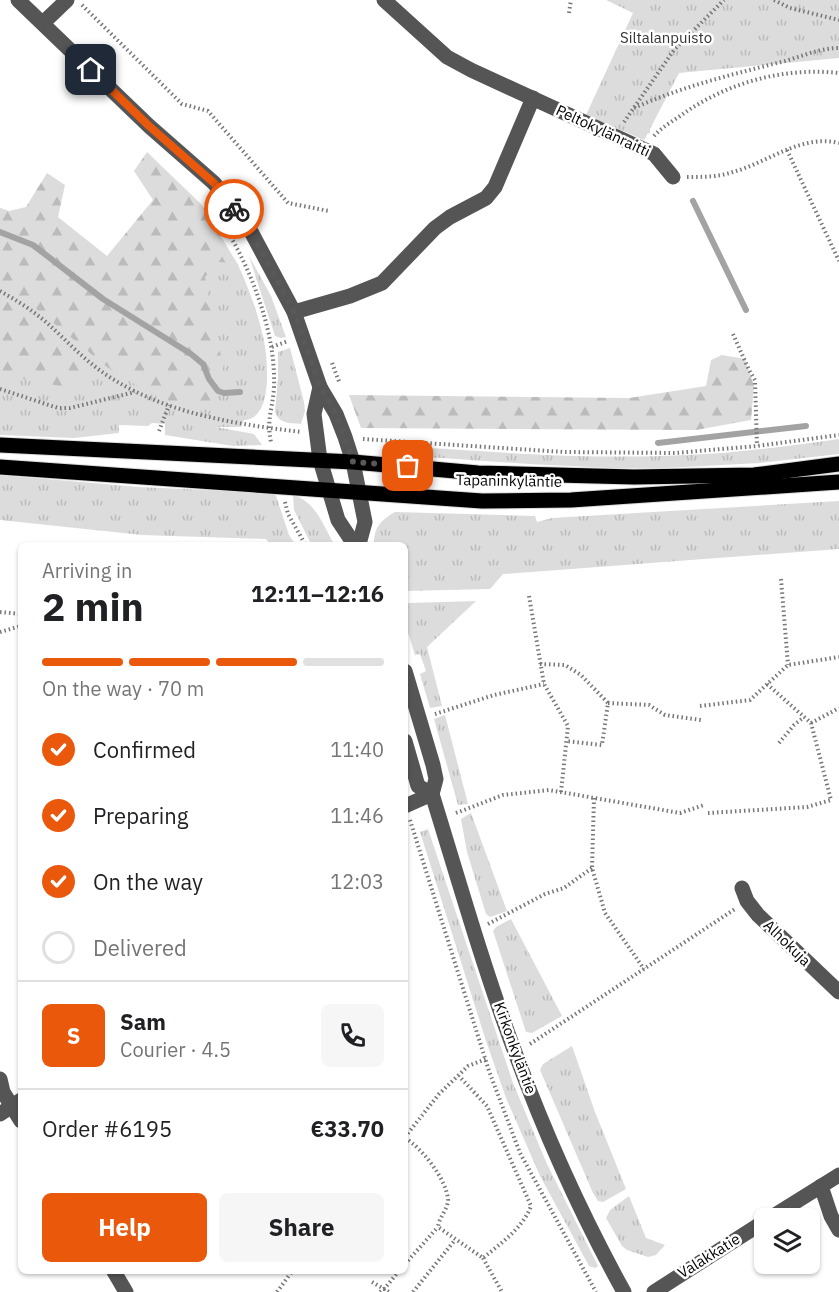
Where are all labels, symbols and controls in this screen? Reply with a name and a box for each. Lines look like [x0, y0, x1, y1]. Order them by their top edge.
park label: Siltalanpuisto [620, 28, 712, 47]
pin [65, 44, 116, 95]
icon: home [74, 53, 107, 86]
street label: Peltokylänraitti [553, 100, 653, 161]
courier [204, 179, 264, 239]
icon: bike [218, 193, 251, 226]
pin [382, 440, 433, 491]
icon: bag [391, 449, 424, 482]
street label: Tapaninkyläntie [456, 470, 562, 491]
text: Arriving in [42, 557, 132, 584]
text: 12:11–12:16 [251, 579, 384, 608]
text: 2 min [42, 581, 144, 632]
text: On the way · 70 m [42, 675, 204, 702]
icon: check [42, 733, 75, 766]
text: Confirmed [93, 735, 196, 764]
text: 11:40 [330, 736, 384, 763]
icon: check [42, 799, 75, 832]
text: Preparing [93, 801, 188, 830]
text: 11:46 [330, 802, 384, 829]
icon: check [42, 865, 75, 898]
text: On the way [93, 867, 203, 896]
text: 12:03 [330, 868, 384, 895]
street label: Alhokuja [760, 915, 815, 970]
text: Delivered [93, 933, 187, 962]
street label: Kirkonkyläntie [490, 999, 541, 1096]
button: phone [321, 1004, 384, 1067]
text: Sam [120, 1007, 166, 1036]
text: S [67, 1021, 80, 1050]
text: Courier · 4.5 [120, 1036, 231, 1063]
text: Order #6195 [42, 1114, 172, 1143]
text: €33.70 [311, 1114, 384, 1143]
button: Help [42, 1193, 207, 1262]
button: Share [219, 1193, 384, 1262]
map controls [754, 1208, 820, 1274]
button: layers [754, 1208, 820, 1274]
street label: Valakkatie [674, 1229, 743, 1282]

